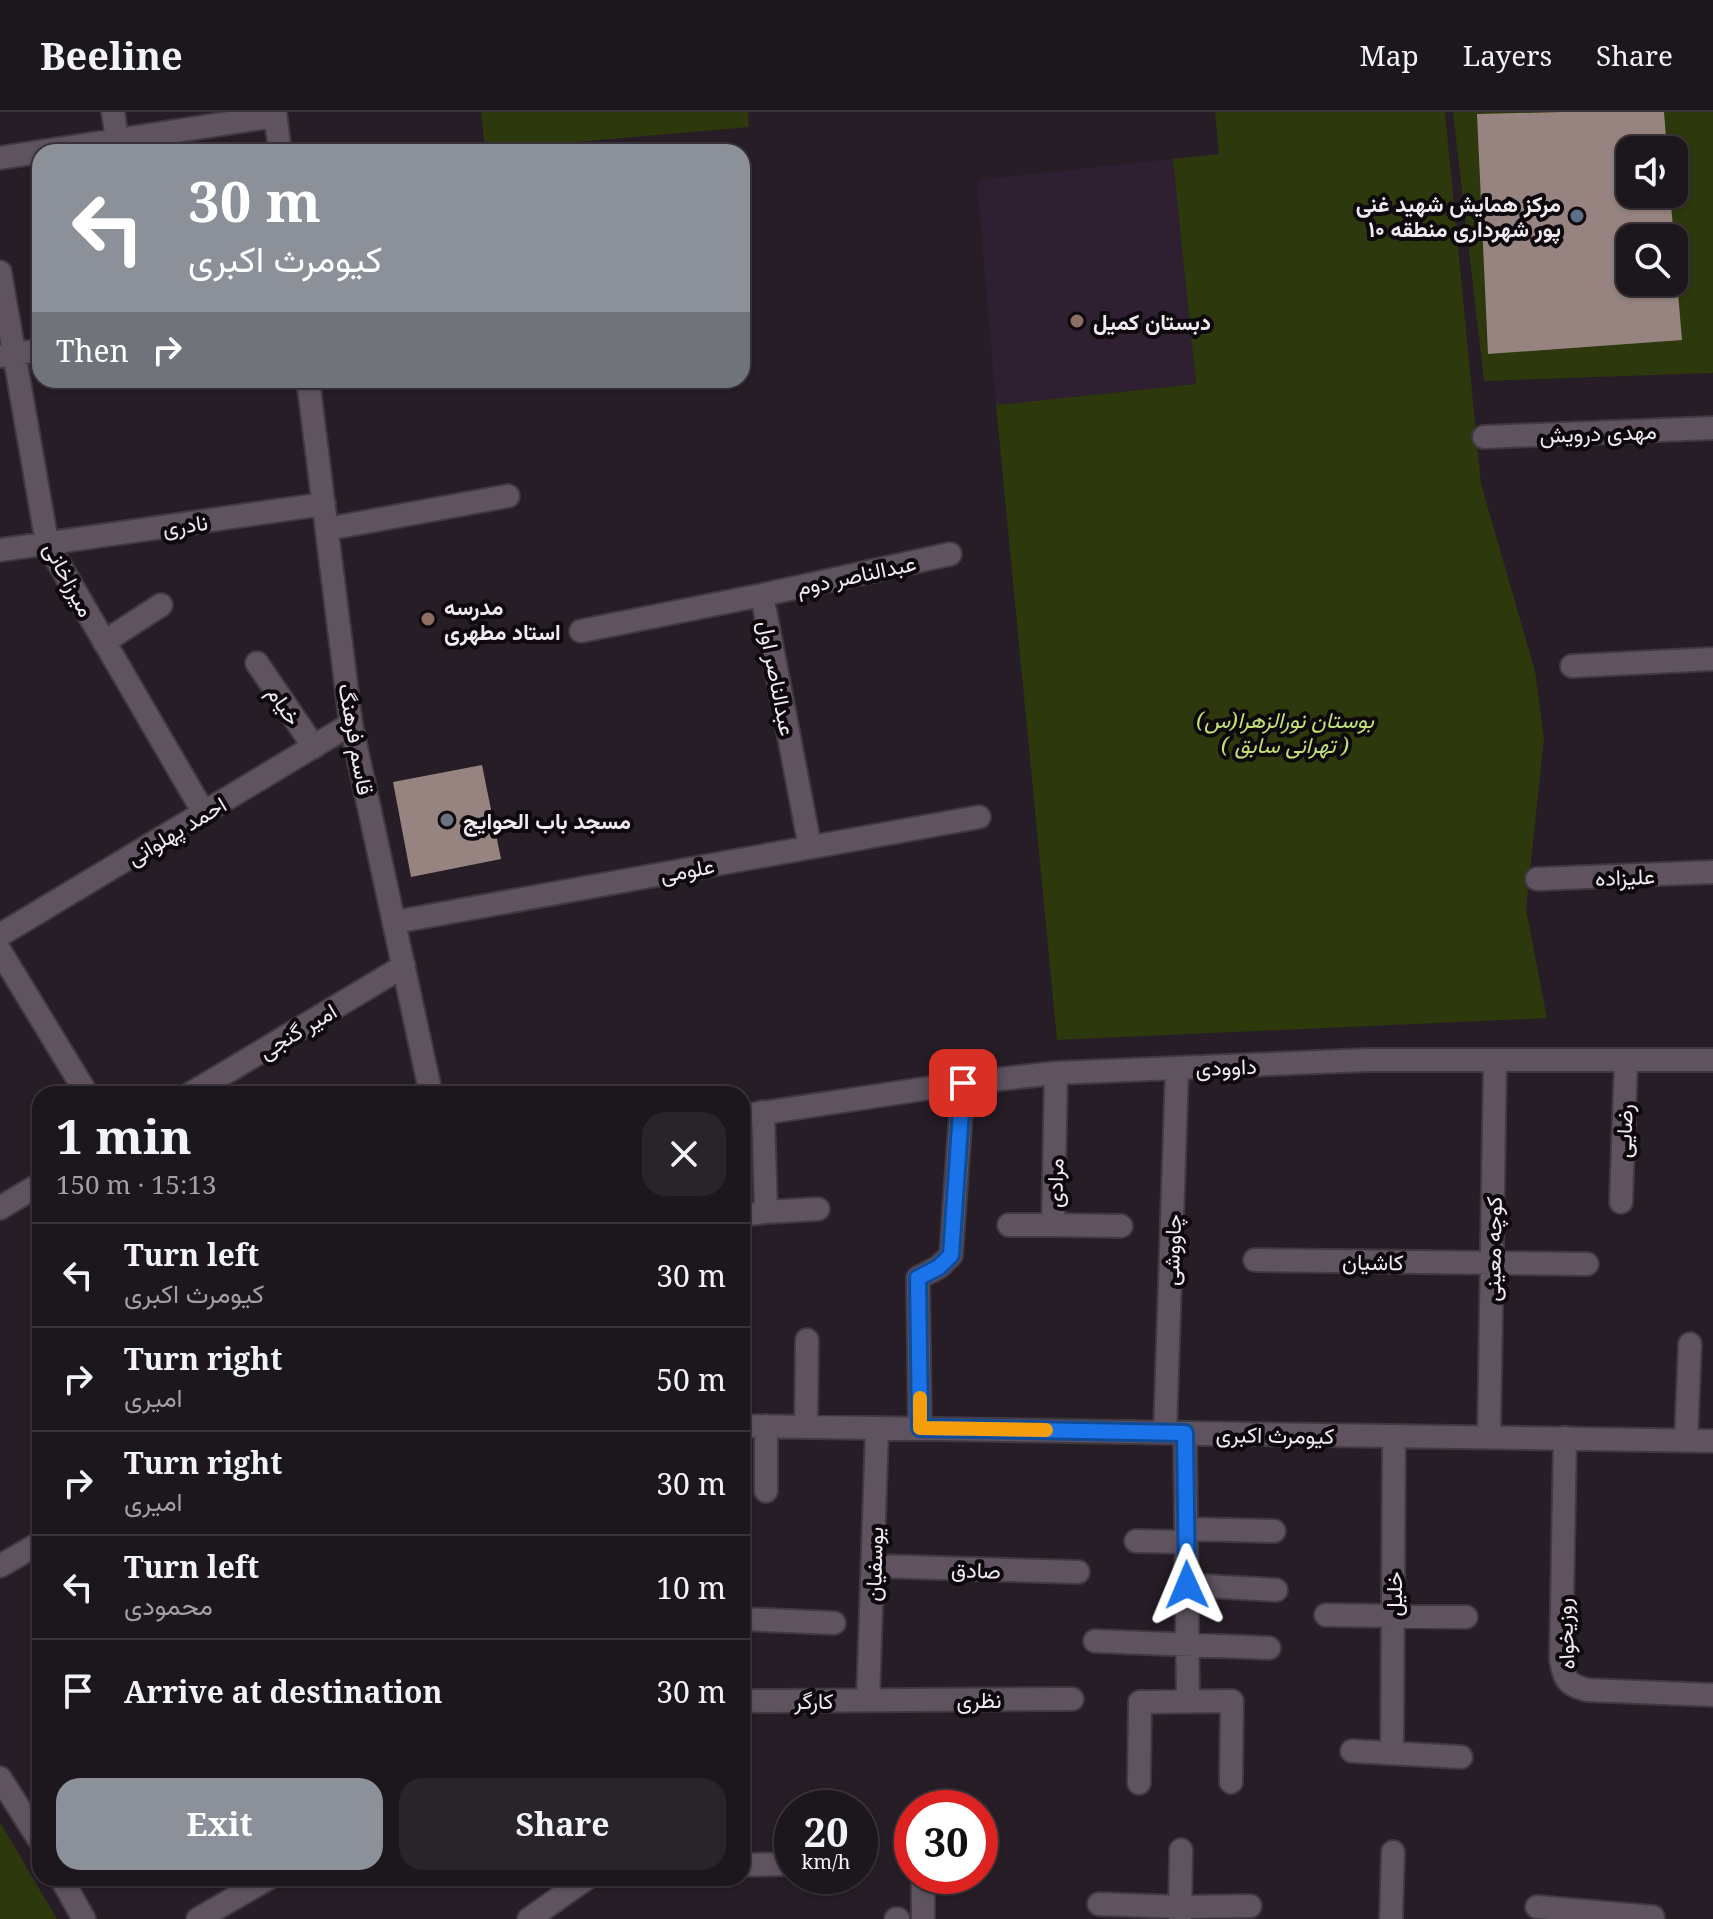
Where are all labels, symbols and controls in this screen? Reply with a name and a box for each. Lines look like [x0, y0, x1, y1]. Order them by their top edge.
text: Beeline [40, 29, 183, 81]
text: Map [1360, 36, 1419, 74]
text: Layers [1463, 36, 1552, 74]
text: Share [1596, 36, 1673, 74]
map controls [1616, 136, 1688, 296]
button: sound [1616, 136, 1688, 208]
text: 30 m [188, 162, 321, 238]
icon: left [56, 176, 160, 280]
place label: مرکز همایش شهید غنی پور شهرداری منطقه ۱۰ [1356, 188, 1561, 245]
marker: مرکز همایش شهید غنی پور شهرداری منطقه ۱۰ [1568, 207, 1586, 225]
button: search [1616, 224, 1688, 296]
text: کیومرث اکبری [188, 234, 382, 283]
place label: دبستان کمیل [1093, 306, 1211, 336]
marker: دبستان کمیل [1068, 312, 1086, 330]
icon: right [145, 328, 189, 372]
text: Then [56, 330, 129, 371]
street label: مهدی درویش [1539, 415, 1657, 449]
street label: نادری [160, 506, 210, 542]
street label: میرزاخانی [38, 536, 102, 622]
street label: عبدالناصر دوم [793, 547, 919, 602]
place label: مدرسه استاد مطهری [444, 591, 561, 646]
marker: مدرسه استاد مطهری [419, 610, 437, 628]
street label: عبدالناصر اول [752, 618, 804, 738]
street label: خیام [260, 679, 309, 731]
street label: قاسم فرهنگ [331, 681, 382, 797]
park label: بوستان نورالزهرا(س) ( تهرانی سابق ) [1196, 704, 1374, 759]
street label: احمد پهلوانی [121, 788, 232, 872]
place label: مسجد باب الحوایج [463, 805, 631, 837]
marker: مسجد باب الحوایج [438, 811, 456, 829]
street label: علومی [657, 849, 717, 889]
street label: علیزاده [1594, 860, 1656, 892]
street label: امیر گنجی [252, 995, 342, 1065]
pin [929, 1049, 997, 1117]
street label: داوودی [1195, 1050, 1257, 1082]
icon: arrive [941, 1061, 985, 1105]
text: 1 min [56, 1103, 192, 1168]
street label: رضایی [1607, 1103, 1639, 1159]
button: close [642, 1112, 726, 1196]
street label: مرادی [1039, 1158, 1069, 1208]
text: 150 m · 15:13 [56, 1166, 217, 1202]
street label: کوچه معینی [1476, 1196, 1509, 1302]
street label: چاووشی [1155, 1214, 1188, 1286]
text: Turn left [124, 1234, 259, 1275]
street label: کاشیان [1342, 1245, 1404, 1277]
icon: left [56, 1253, 100, 1297]
text: 30 m [656, 1255, 726, 1296]
text: کیومرث اکبری [124, 1275, 264, 1311]
text: Turn right [124, 1338, 282, 1379]
icon: right [56, 1357, 100, 1401]
text: 50 m [656, 1359, 726, 1400]
text: امیری [124, 1379, 183, 1415]
street label: کیومرث اکبری [1215, 1418, 1335, 1450]
text: Turn right [124, 1442, 282, 1483]
icon: right [56, 1461, 100, 1505]
text: 30 m [656, 1463, 726, 1504]
text: امیری [124, 1483, 183, 1519]
street label: یوسفیان [857, 1526, 889, 1602]
position arrow [1145, 1543, 1229, 1627]
text: Turn left [124, 1546, 259, 1587]
street label: صادق [951, 1553, 1001, 1585]
icon: left [56, 1565, 100, 1609]
text: 10 m [656, 1567, 726, 1608]
street label: خلیل [1378, 1571, 1408, 1617]
text: محمودی [124, 1587, 213, 1623]
street label: روزیخواه [1547, 1598, 1581, 1670]
icon: arrive [56, 1669, 100, 1713]
text: Arrive at destination [124, 1671, 443, 1712]
text: 30 m [656, 1671, 726, 1712]
street label: نظری [956, 1684, 1002, 1714]
street label: کارگر [793, 1685, 834, 1715]
button: Exit [56, 1778, 383, 1870]
button: Share [399, 1778, 726, 1870]
speed limit sign: 30 [894, 1790, 998, 1894]
text: 20 [803, 1804, 849, 1859]
text: km/h [801, 1848, 851, 1875]

